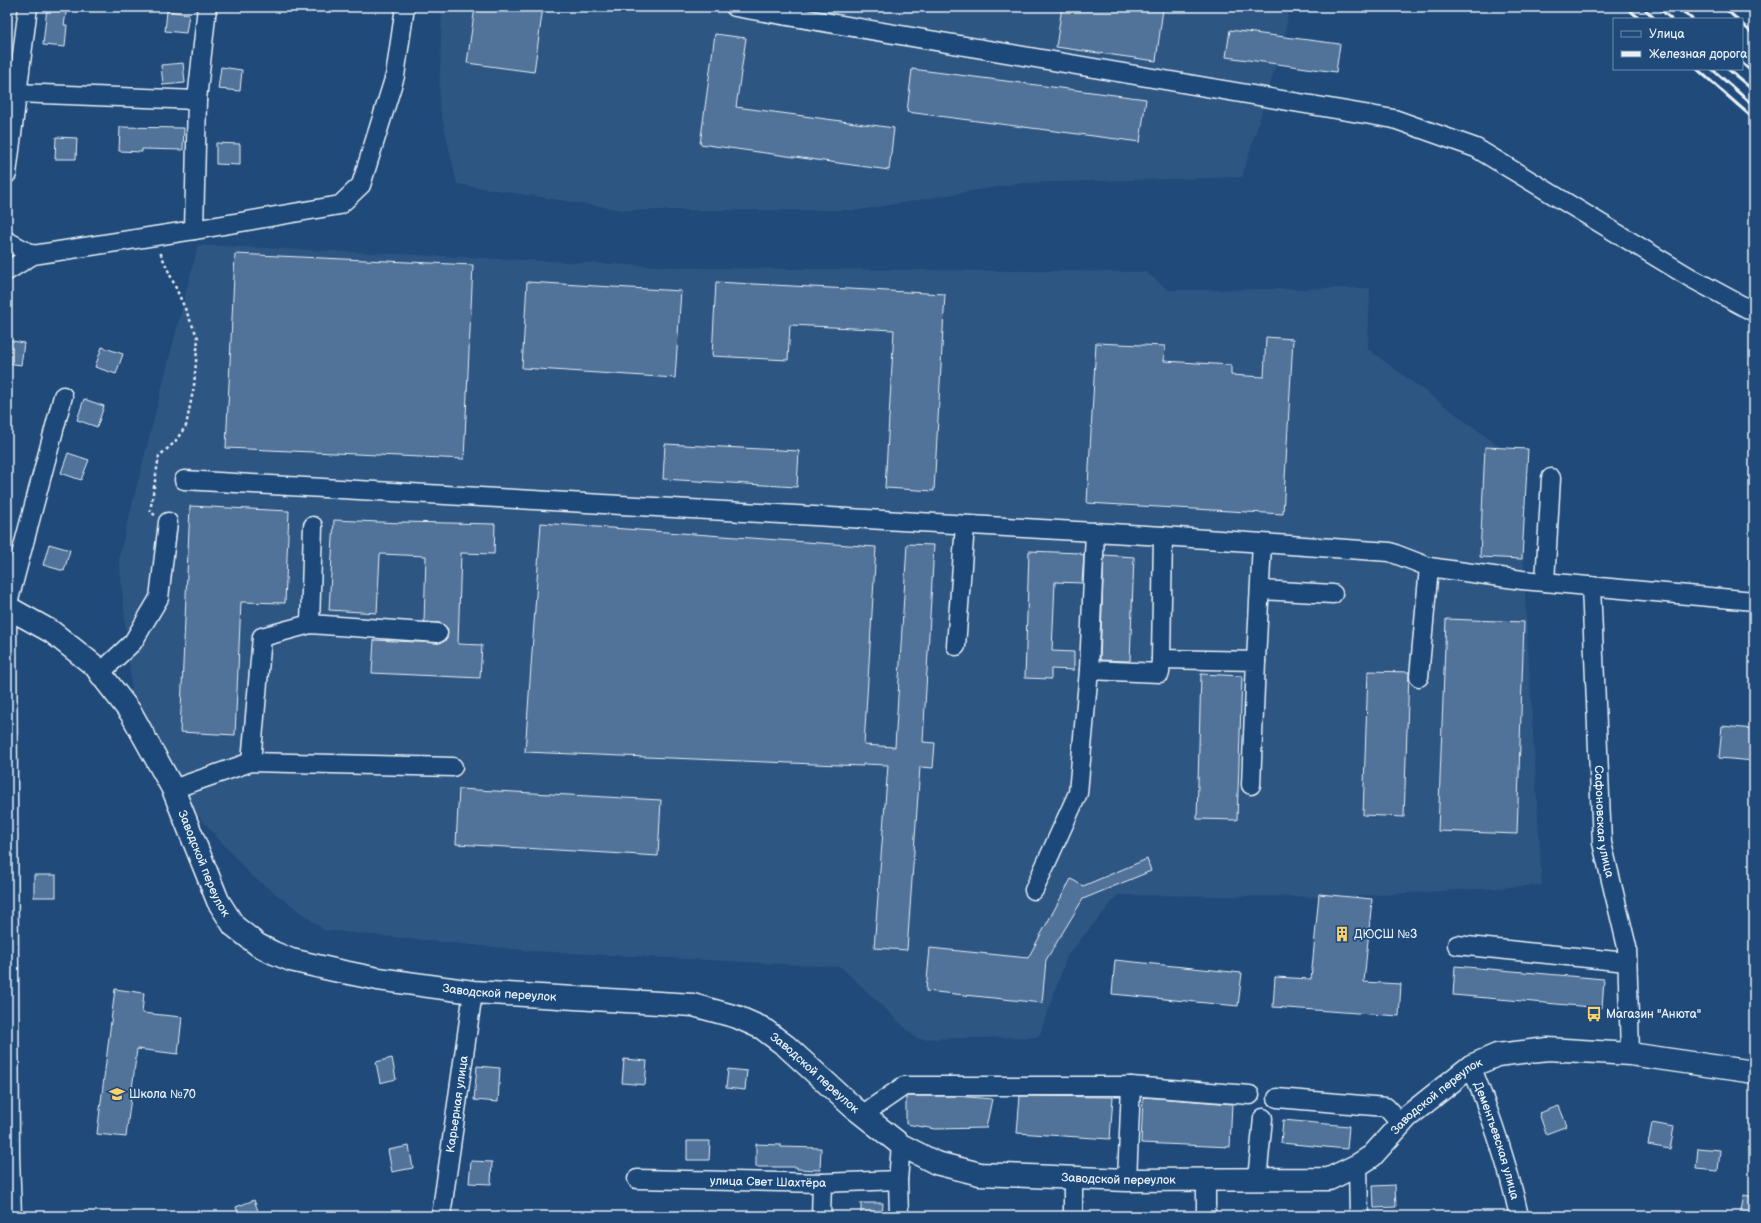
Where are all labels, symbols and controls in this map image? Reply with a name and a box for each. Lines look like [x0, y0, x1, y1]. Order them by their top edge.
legend [1613, 18, 1743, 70]
text: Улица [1649, 27, 1685, 42]
text: Железная дорога [1649, 47, 1747, 62]
street label: Сафоновская улица [1591, 765, 1617, 879]
street label: Заводской переулок [174, 808, 233, 920]
building icon: ДЮСШ №3 [1333, 925, 1351, 943]
place label: ДЮСШ №3 [1354, 927, 1418, 942]
street label: Заводской переулок [442, 981, 557, 1005]
bus stop icon: Магазин "Анюта" [1585, 1005, 1603, 1023]
place label: Магазин "Анюта" [1606, 1007, 1701, 1022]
street label: Заводской переулок [767, 1030, 862, 1117]
street label: Карьерная улица [443, 1055, 472, 1154]
street label: Заводской переулок [1388, 1055, 1485, 1138]
street label: Дементьевская улица [1470, 1080, 1522, 1201]
school or university icon: Школа №70 [108, 1085, 126, 1103]
place label: Школа №70 [129, 1087, 196, 1102]
street label: Заводской переулок [1061, 1170, 1176, 1188]
street label: улица Свет Шахтёра [710, 1174, 826, 1191]

